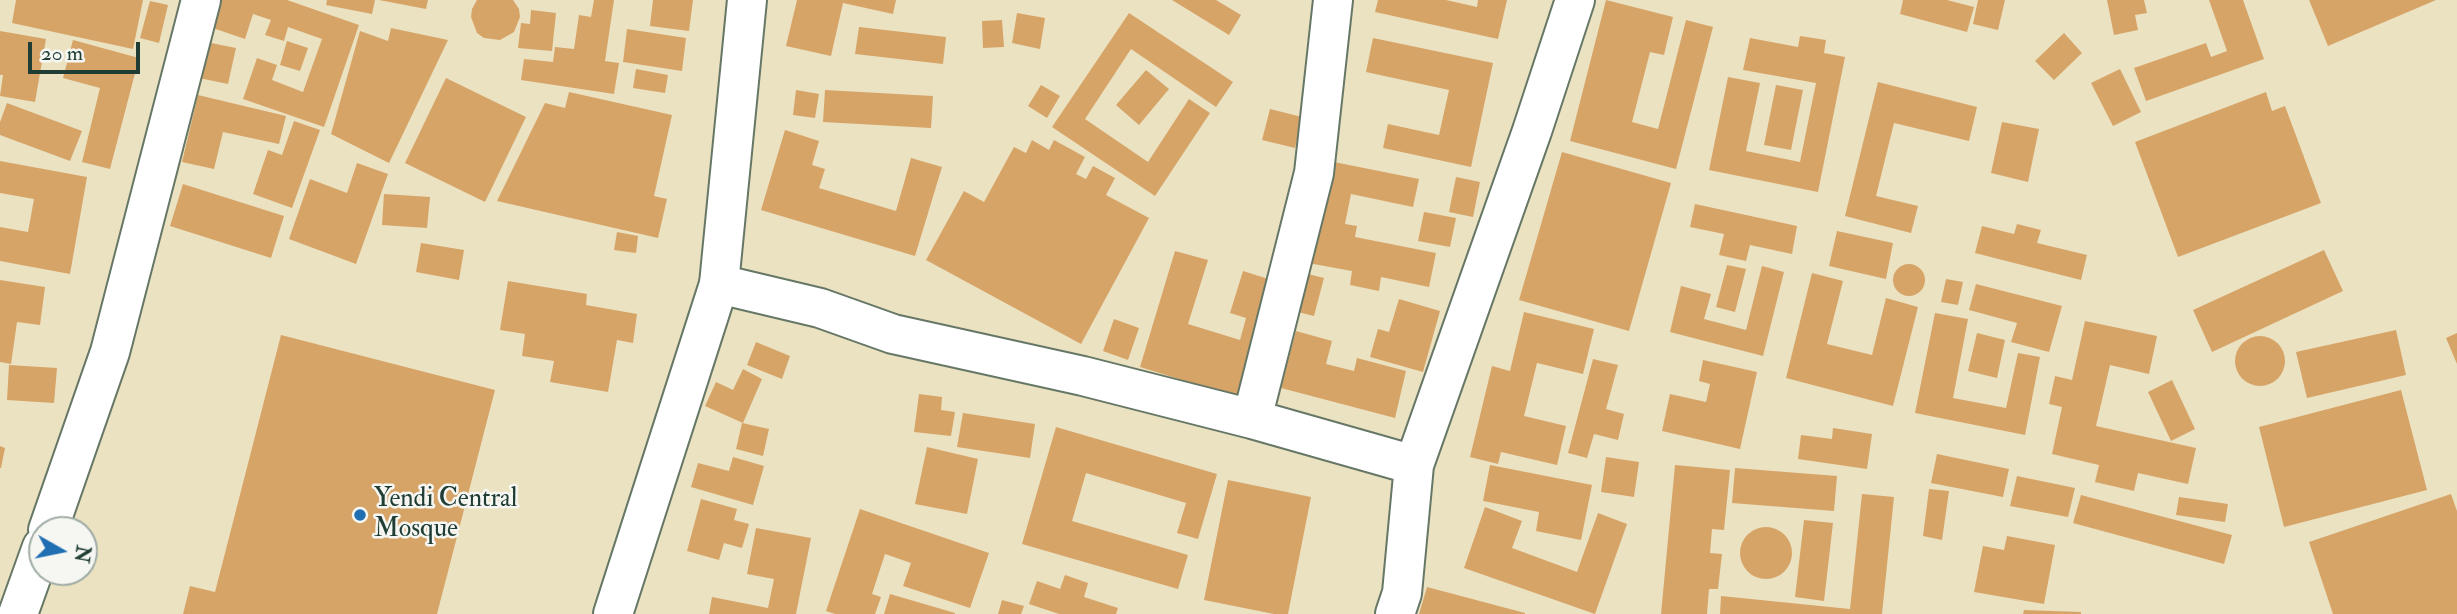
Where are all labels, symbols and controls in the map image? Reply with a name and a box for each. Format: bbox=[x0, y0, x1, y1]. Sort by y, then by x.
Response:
scale bar bbox=[32, 28, 144, 72]
text: 20 m bbox=[41, 40, 83, 67]
place label: Yendi Central Mosque bbox=[374, 484, 517, 546]
marker: Yendi Central Mosque bbox=[352, 507, 368, 523]
north arrow bbox=[28, 516, 98, 586]
text: N bbox=[69, 544, 95, 564]

